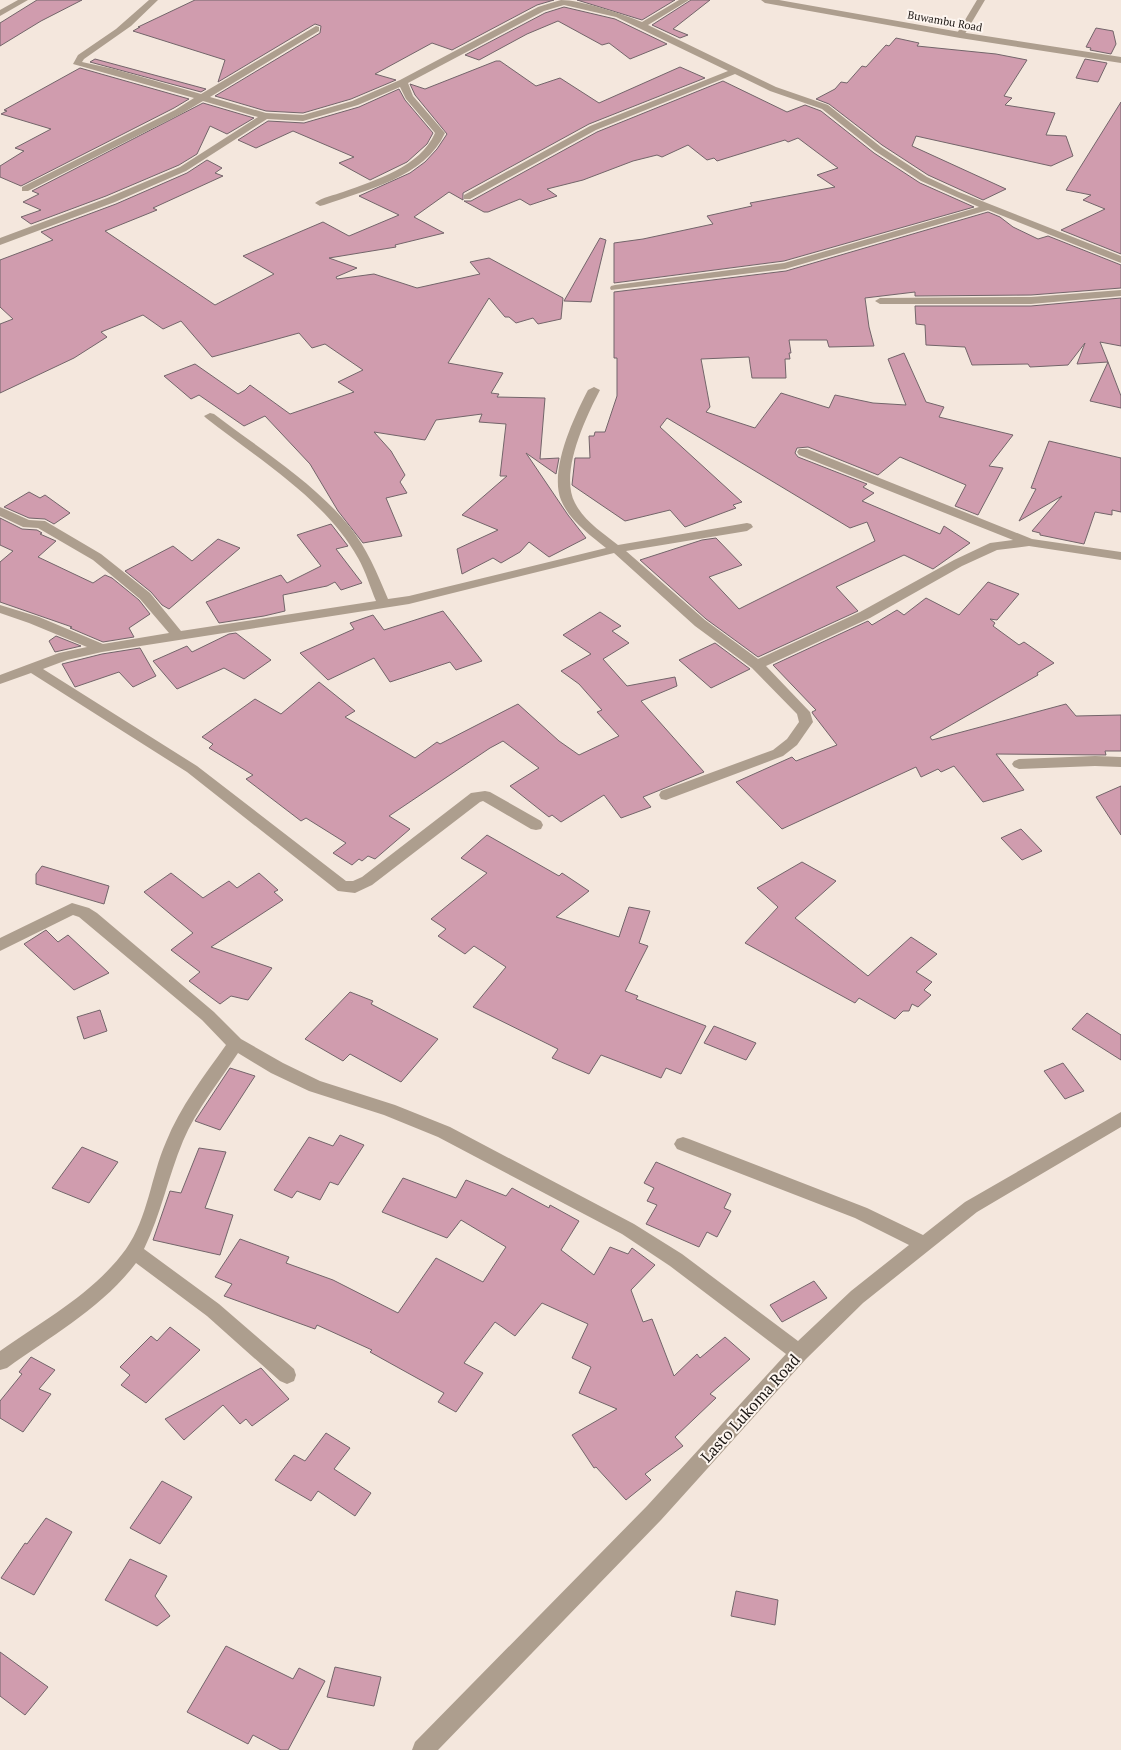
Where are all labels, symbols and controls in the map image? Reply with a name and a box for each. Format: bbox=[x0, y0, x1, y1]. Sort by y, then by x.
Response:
street label: Buwambu Road bbox=[907, 8, 983, 34]
street label: Lasto Lukoma Road bbox=[695, 1349, 805, 1467]

